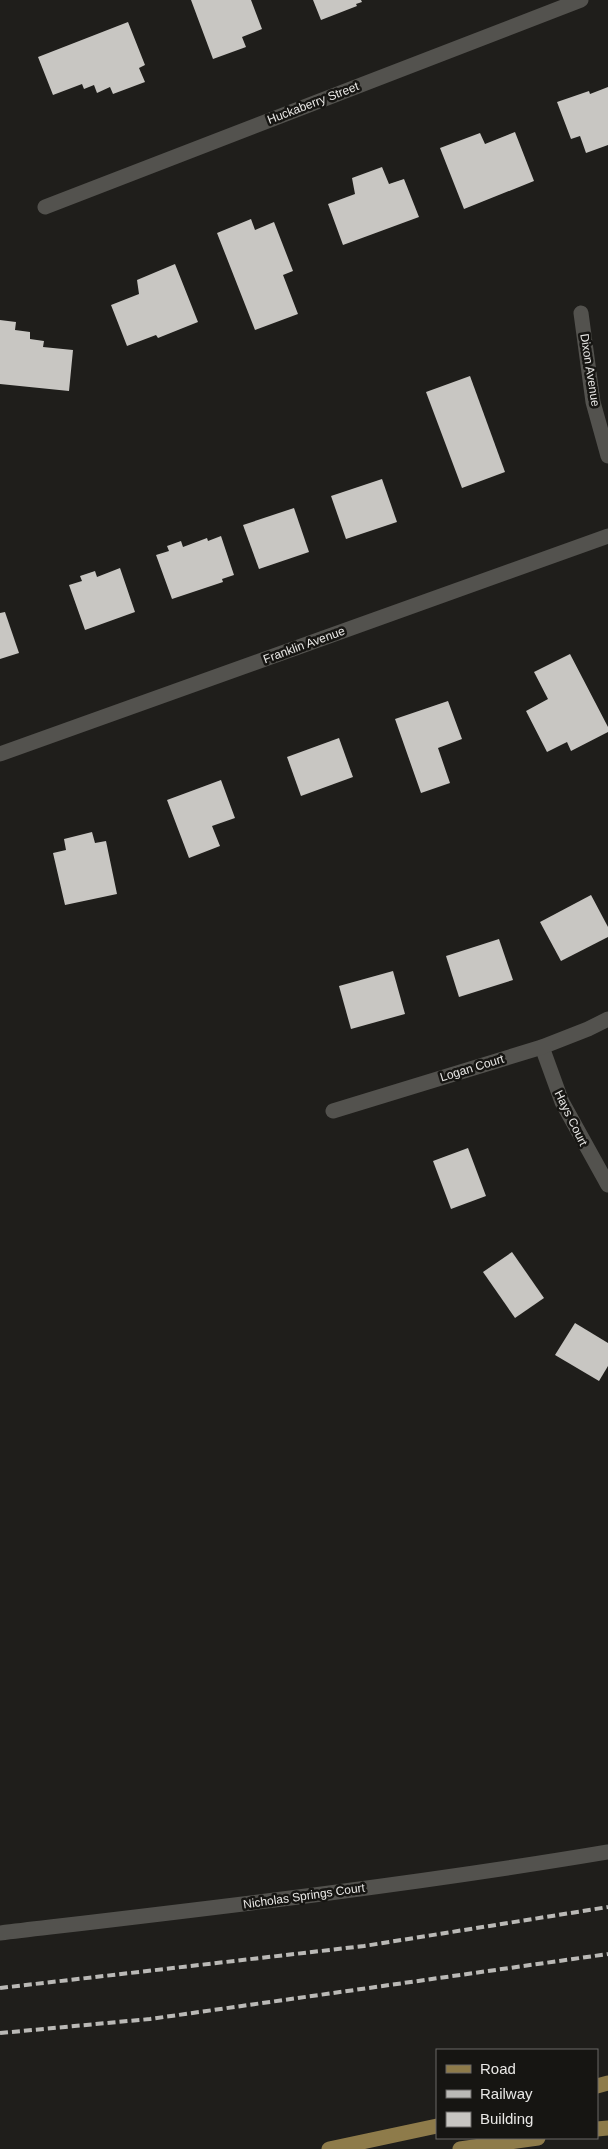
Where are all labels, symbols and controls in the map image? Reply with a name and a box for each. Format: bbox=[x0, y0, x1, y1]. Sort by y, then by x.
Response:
street label: Huckaberry Street bbox=[265, 79, 361, 127]
street label: Dixon Avenue bbox=[577, 332, 603, 408]
street label: Franklin Avenue bbox=[261, 624, 347, 666]
street label: Logan Court bbox=[438, 1051, 506, 1084]
street label: Hays Court bbox=[552, 1088, 591, 1149]
street label: Nicholas Springs Court bbox=[242, 1880, 366, 1911]
legend bbox=[436, 2049, 598, 2139]
text: Road bbox=[480, 2060, 516, 2077]
text: Railway bbox=[480, 2085, 533, 2102]
text: Building bbox=[480, 2110, 533, 2127]

